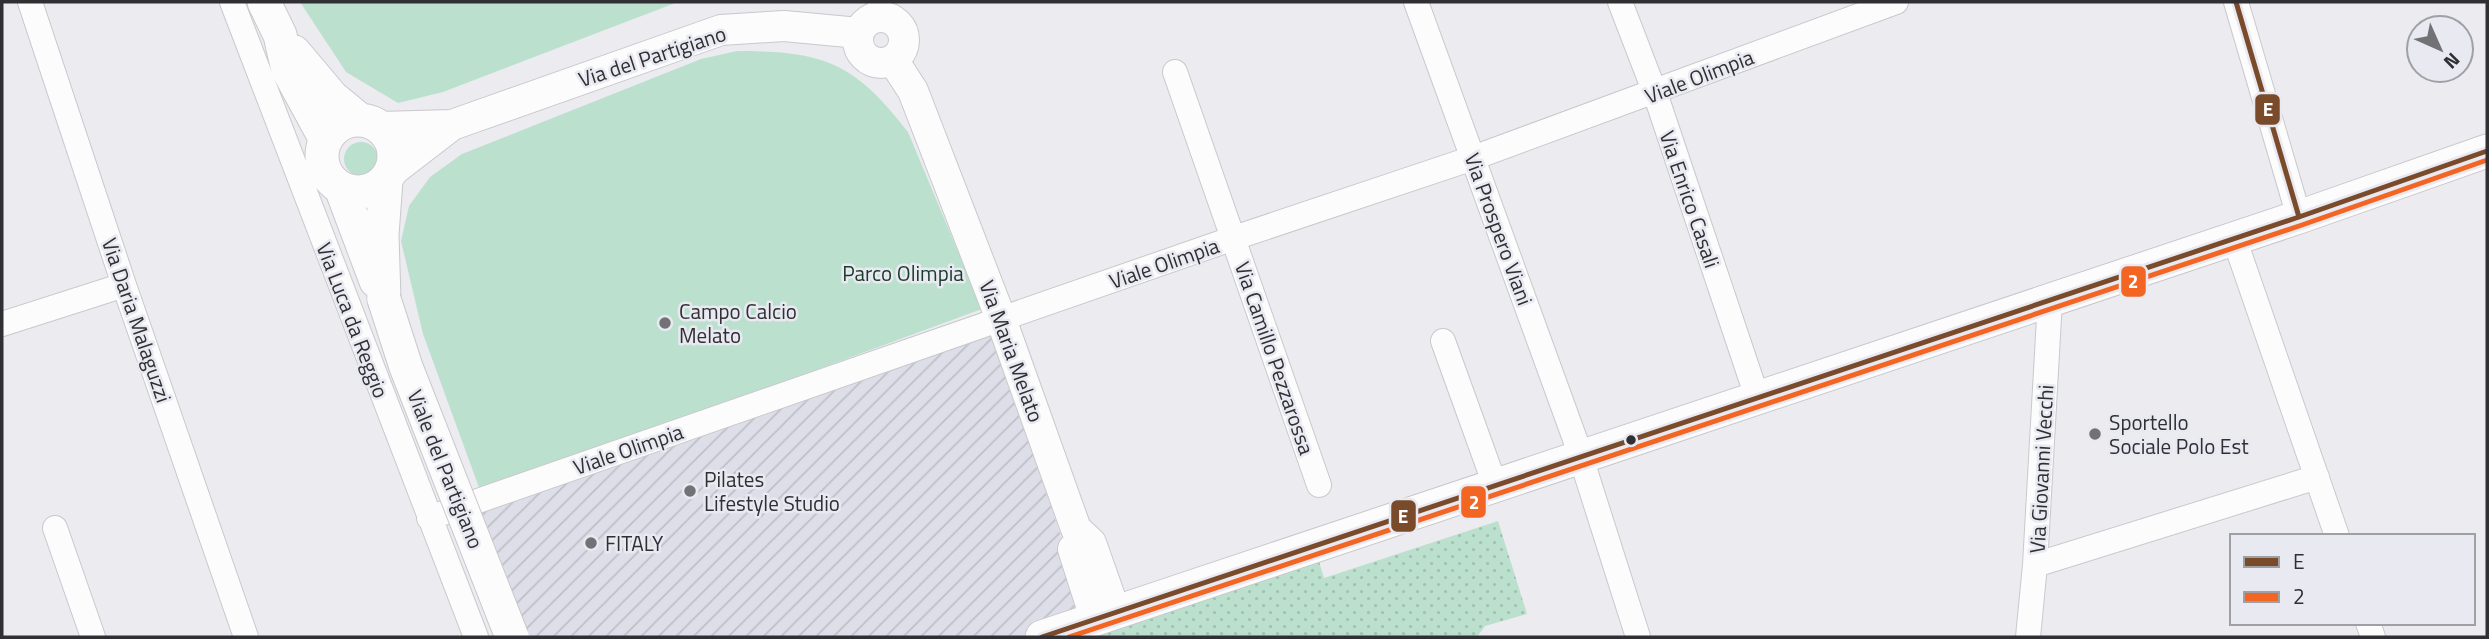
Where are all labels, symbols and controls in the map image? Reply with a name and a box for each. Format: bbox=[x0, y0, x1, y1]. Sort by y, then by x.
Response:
north arrow bbox=[2405, 14, 2475, 84]
street label: Via del Partigiano bbox=[574, 17, 730, 95]
street label: Viale Olimpia bbox=[1640, 40, 1759, 111]
text: N bbox=[2437, 46, 2467, 76]
line badge: E bbox=[2254, 93, 2281, 126]
text: E bbox=[2263, 94, 2273, 123]
street label: Via Enrico Casali bbox=[1652, 126, 1728, 272]
street label: Via Prospero Viani bbox=[1457, 148, 1541, 310]
street label: Viale Olimpia bbox=[1105, 229, 1224, 297]
street label: Via Daria Malaguzzi bbox=[94, 233, 180, 407]
street label: Via Luca da Reggio bbox=[309, 238, 397, 402]
park label: Parco Olimpia bbox=[842, 257, 964, 289]
street label: Via Camillo Pezzarossa bbox=[1227, 257, 1323, 459]
line badge: 2 bbox=[2120, 265, 2147, 298]
text: 2 bbox=[2128, 266, 2138, 295]
street label: Via Maria Melato bbox=[971, 275, 1053, 427]
place label: Campo Calcio Melato bbox=[679, 295, 797, 351]
marker: Campo Calcio Melato bbox=[657, 315, 673, 331]
street label: Via Giovanni Vecchi bbox=[2021, 384, 2061, 554]
street label: Viale del Partigiano bbox=[400, 385, 492, 553]
place label: Sportello Sociale Polo Est bbox=[2109, 406, 2249, 462]
street label: Viale Olimpia bbox=[569, 415, 688, 483]
marker: Sportello Sociale Polo Est bbox=[2087, 426, 2103, 442]
unlabelled marker bbox=[1624, 433, 1638, 447]
place label: Pilates Lifestyle Studio bbox=[704, 463, 840, 519]
marker: Pilates Lifestyle Studio bbox=[682, 483, 698, 499]
line badge: 2 bbox=[1460, 485, 1487, 519]
text: 2 bbox=[1469, 487, 1479, 516]
line badge: E bbox=[1390, 499, 1417, 533]
text: E bbox=[1398, 501, 1408, 530]
place label: FITALY bbox=[605, 527, 664, 559]
legend bbox=[2230, 534, 2475, 625]
marker: FITALY bbox=[583, 535, 599, 551]
text: E bbox=[2293, 545, 2305, 577]
text: 2 bbox=[2293, 580, 2305, 612]

